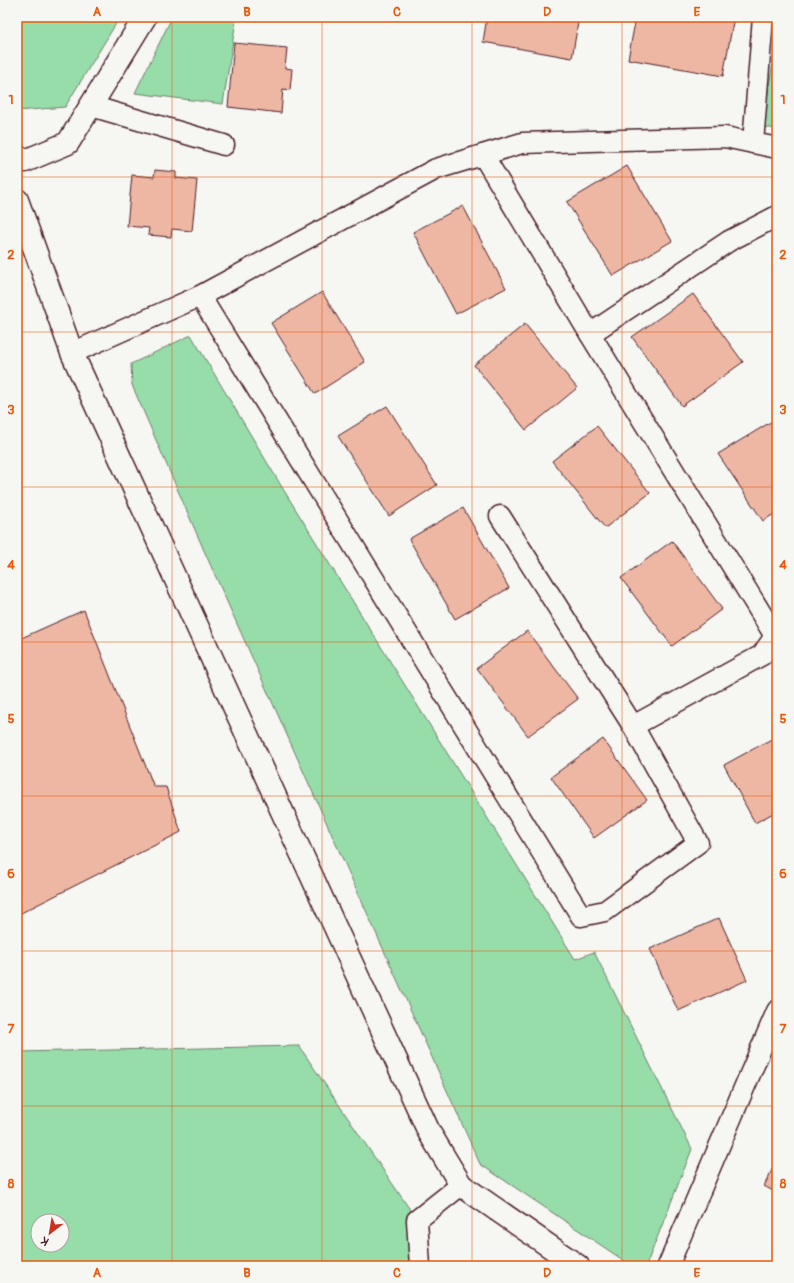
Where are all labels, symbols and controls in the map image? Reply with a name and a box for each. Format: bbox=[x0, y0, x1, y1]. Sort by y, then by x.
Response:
text: A bbox=[93, 4, 102, 20]
text: B bbox=[243, 4, 251, 20]
text: C bbox=[393, 4, 401, 20]
text: D bbox=[543, 4, 551, 20]
text: E bbox=[694, 4, 701, 20]
text: 1 bbox=[8, 92, 14, 108]
text: 1 bbox=[780, 92, 786, 108]
text: 2 bbox=[7, 247, 15, 263]
text: 2 bbox=[779, 247, 787, 263]
text: 3 bbox=[7, 402, 15, 418]
text: 3 bbox=[779, 402, 787, 418]
text: 4 bbox=[7, 557, 15, 573]
text: 4 bbox=[779, 557, 787, 573]
text: 5 bbox=[7, 711, 15, 727]
text: 5 bbox=[779, 711, 787, 727]
text: 6 bbox=[7, 866, 15, 882]
text: 6 bbox=[779, 866, 787, 882]
text: 7 bbox=[8, 1021, 15, 1037]
text: 7 bbox=[780, 1021, 787, 1037]
text: 8 bbox=[8, 1176, 15, 1192]
text: 8 bbox=[780, 1176, 787, 1192]
north arrow bbox=[30, 1213, 70, 1253]
text: K bbox=[39, 1234, 51, 1248]
text: A bbox=[93, 1265, 102, 1281]
text: B bbox=[243, 1265, 251, 1281]
text: C bbox=[393, 1265, 401, 1281]
text: D bbox=[543, 1265, 551, 1281]
text: E bbox=[694, 1265, 701, 1281]

